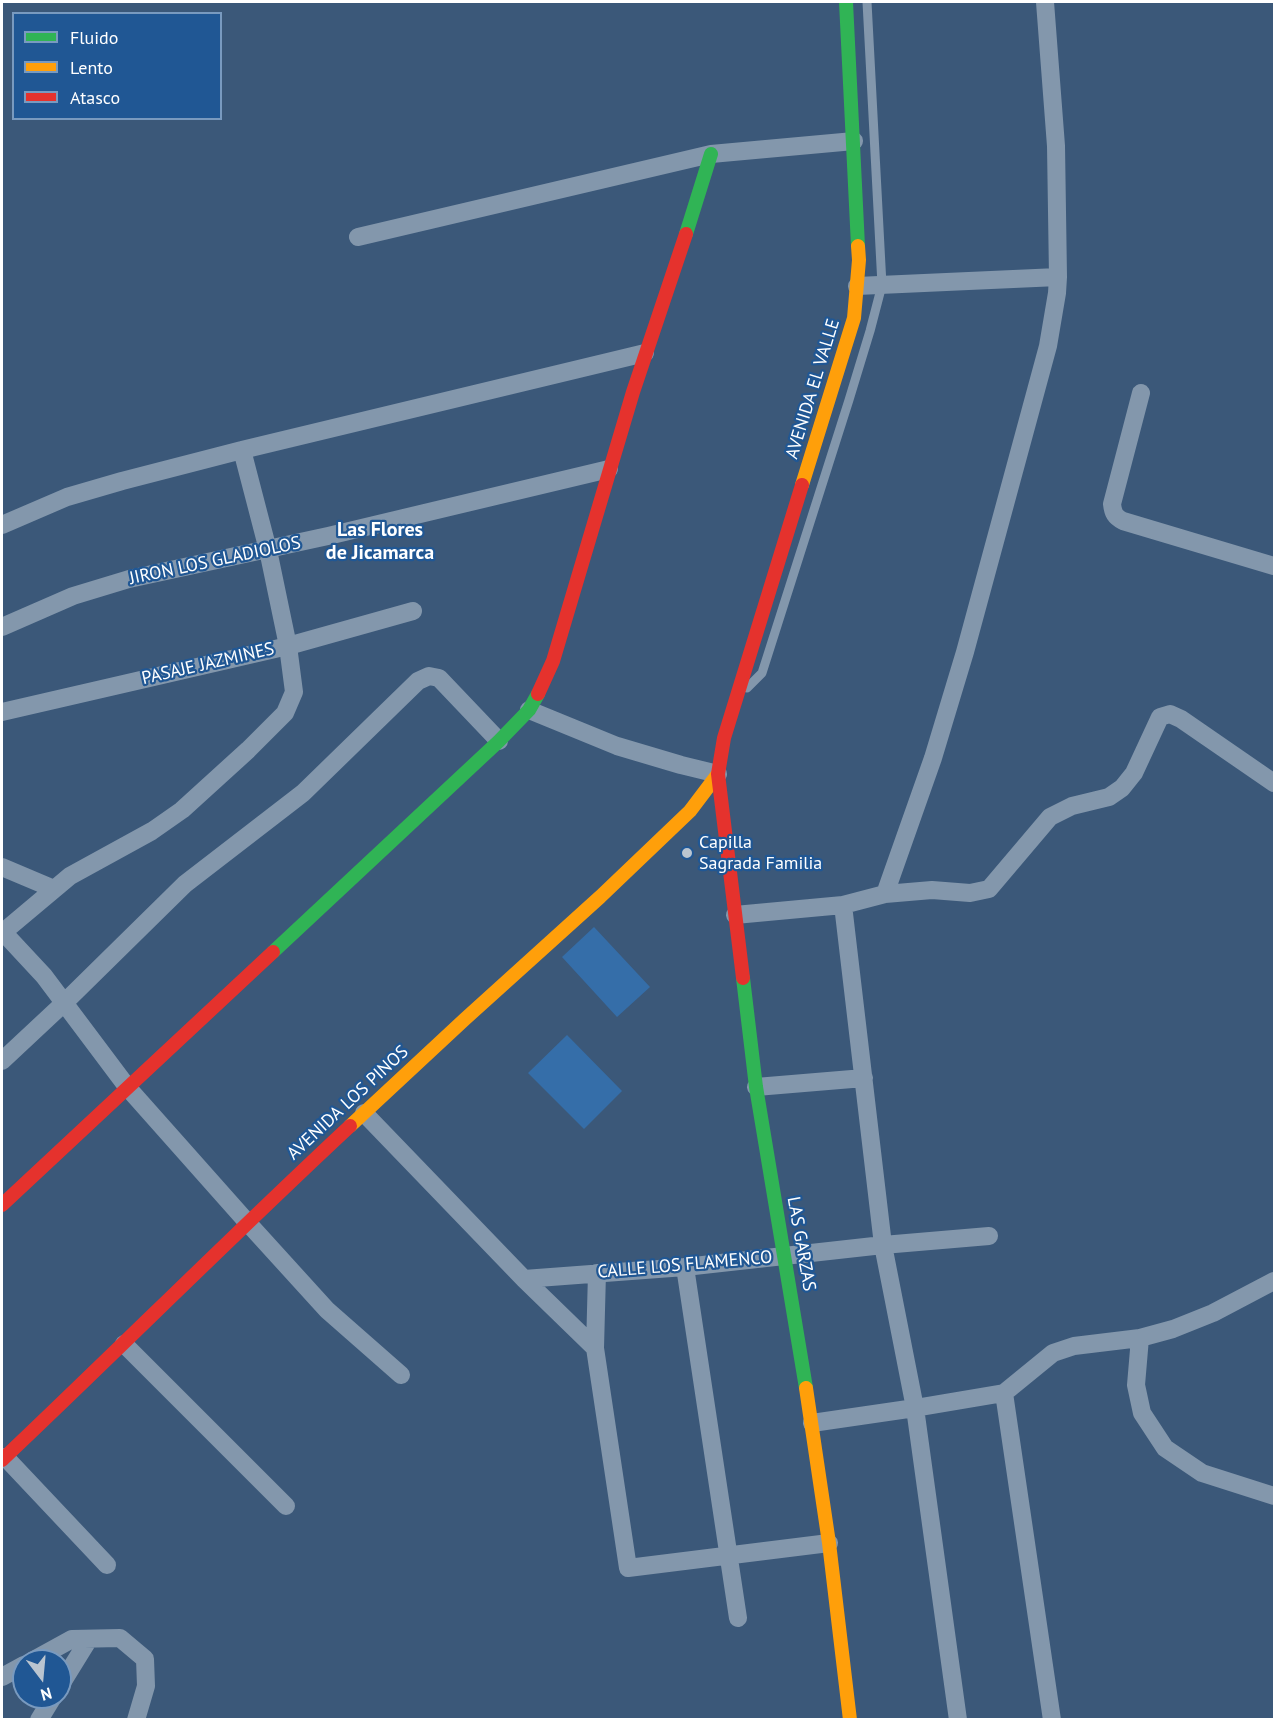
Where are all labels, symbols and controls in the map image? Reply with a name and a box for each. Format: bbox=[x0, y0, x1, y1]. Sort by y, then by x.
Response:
legend bbox=[12, 12, 222, 120]
text: Fluido bbox=[70, 26, 118, 49]
text: Lento bbox=[70, 56, 113, 79]
text: Atasco bbox=[70, 86, 120, 109]
street label: AVENIDA EL VALLE bbox=[781, 316, 845, 462]
district label: Las Flores de Jicamarca bbox=[326, 518, 434, 565]
street label: JIRON LOS GLADIOLOS bbox=[127, 532, 303, 590]
street label: PASAJE JAZMINES bbox=[140, 638, 276, 690]
place label: Capilla Sagrada Familia bbox=[699, 832, 822, 874]
marker: Capilla Sagrada Familia bbox=[680, 846, 694, 860]
street label: AVENIDA LOS PINOS bbox=[283, 1041, 413, 1165]
street label: LAS GARZAS bbox=[782, 1195, 820, 1293]
street label: CALLE LOS FLAMENCO bbox=[597, 1247, 773, 1283]
north arrow bbox=[12, 1649, 72, 1709]
text: N bbox=[39, 1683, 54, 1705]

